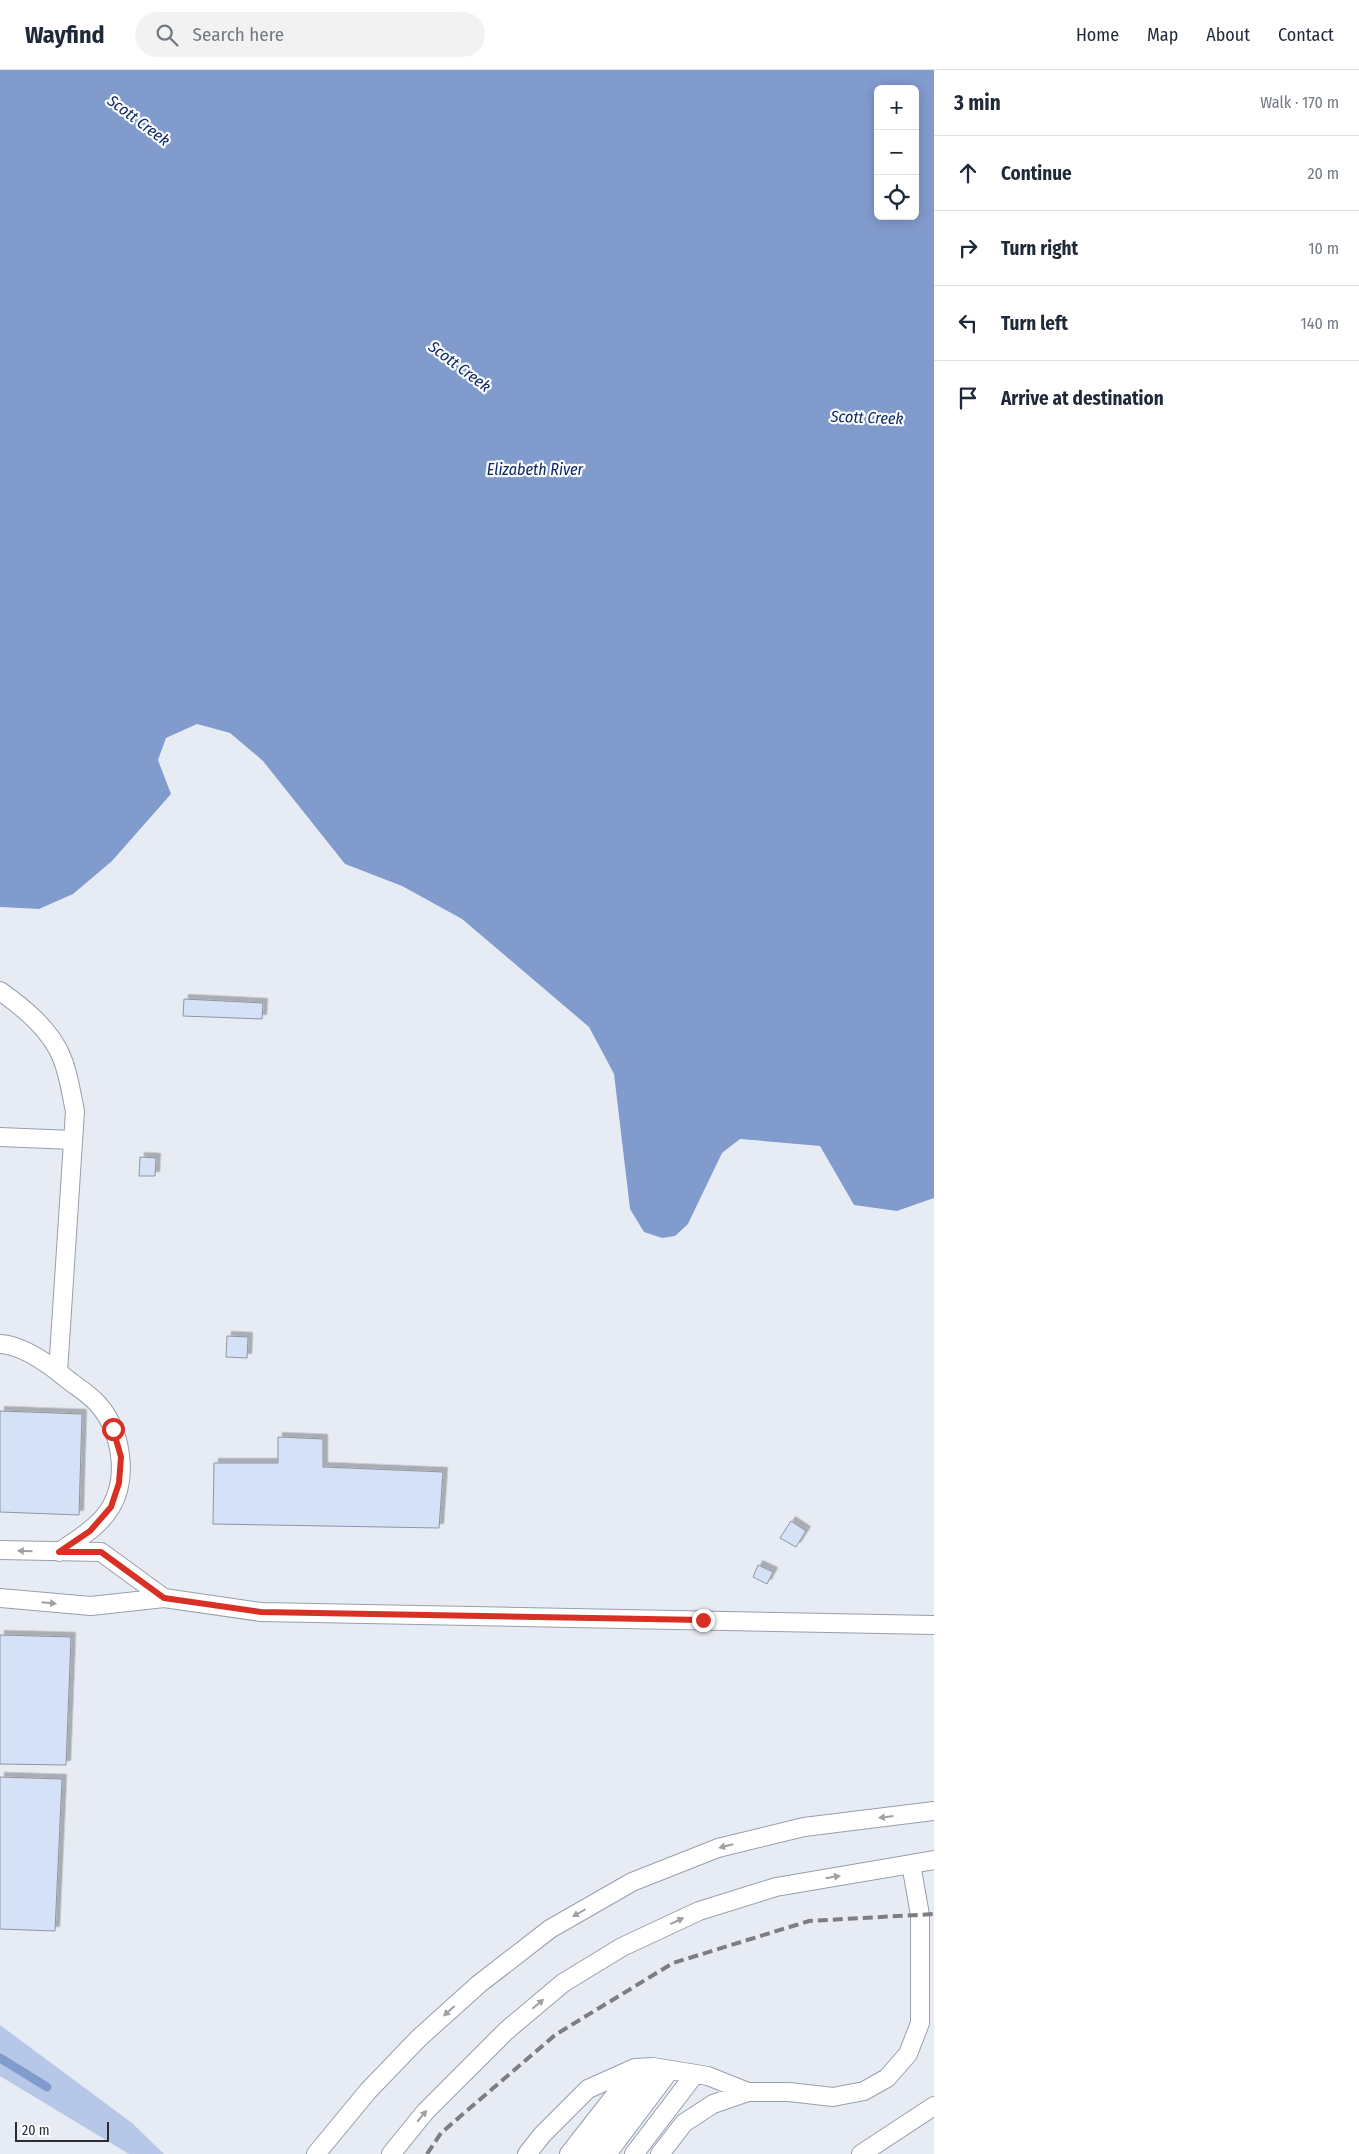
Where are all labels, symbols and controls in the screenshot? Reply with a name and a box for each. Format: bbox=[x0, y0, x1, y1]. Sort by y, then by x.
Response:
search box bbox=[135, 12, 485, 57]
text: Wayfind bbox=[25, 21, 105, 49]
icon: search bbox=[153, 21, 181, 49]
text: Search here bbox=[193, 23, 284, 46]
text: Home bbox=[1076, 24, 1119, 46]
text: Map bbox=[1147, 24, 1178, 46]
text: About bbox=[1206, 24, 1250, 46]
text: Contact bbox=[1278, 24, 1334, 46]
map controls bbox=[874, 85, 919, 220]
button: + bbox=[874, 85, 919, 130]
water label: Scott Creek bbox=[103, 90, 174, 150]
text: 3 min bbox=[954, 90, 1001, 116]
text: Walk · 170 m bbox=[1260, 93, 1339, 112]
button: − bbox=[874, 130, 919, 175]
icon: ahead bbox=[954, 159, 982, 187]
text: Continue bbox=[1001, 162, 1072, 185]
text: 20 m bbox=[1308, 164, 1339, 183]
button: locate bbox=[874, 175, 919, 220]
icon: right bbox=[954, 234, 982, 262]
text: Turn right bbox=[1001, 237, 1078, 260]
text: 10 m bbox=[1308, 239, 1339, 258]
icon: left bbox=[954, 309, 982, 337]
text: Turn left bbox=[1001, 312, 1068, 335]
text: 140 m bbox=[1301, 314, 1339, 333]
water label: Scott Creek bbox=[424, 336, 495, 396]
icon: arrive bbox=[954, 384, 982, 412]
text: Arrive at destination bbox=[1001, 387, 1164, 410]
water label: Scott Creek bbox=[829, 407, 904, 428]
water label: Elizabeth River bbox=[487, 460, 584, 479]
route start bbox=[102, 1418, 125, 1441]
one-way arrow bbox=[17, 1547, 33, 1555]
one-way arrow bbox=[41, 1599, 57, 1607]
route end bbox=[692, 1609, 715, 1632]
one-way arrow bbox=[877, 1813, 893, 1821]
one-way arrow bbox=[719, 1842, 734, 1850]
one-way arrow bbox=[826, 1873, 842, 1881]
one-way arrow bbox=[571, 1909, 586, 1917]
one-way arrow bbox=[670, 1917, 684, 1925]
one-way arrow bbox=[532, 1998, 545, 2009]
one-way arrow bbox=[444, 2005, 456, 2017]
one-way arrow bbox=[416, 2110, 427, 2123]
scale bar bbox=[15, 2119, 109, 2142]
text: 20 m bbox=[22, 2122, 50, 2139]

